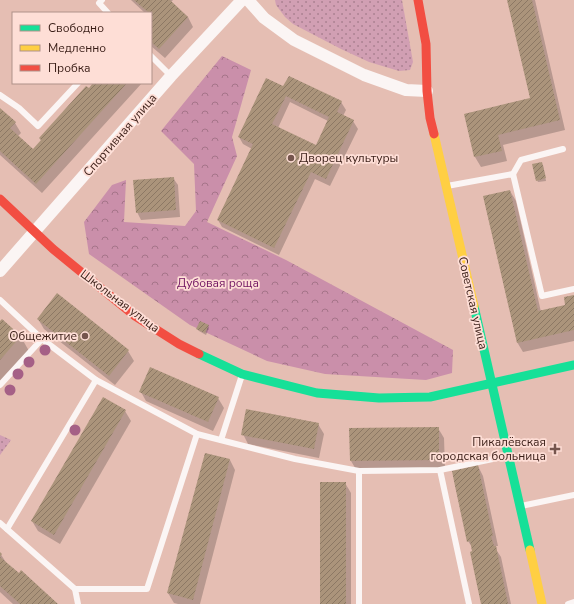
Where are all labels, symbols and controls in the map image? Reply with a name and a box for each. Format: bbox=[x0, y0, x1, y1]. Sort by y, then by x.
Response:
legend bbox=[12, 12, 152, 84]
text: Свободно bbox=[48, 20, 104, 36]
text: Медленно bbox=[48, 40, 106, 56]
text: Пробка bbox=[48, 60, 91, 76]
street label: Спортивная улица bbox=[80, 90, 160, 180]
place label: Дворец культуры bbox=[299, 150, 398, 166]
marker: Дворец культуры bbox=[286, 153, 296, 163]
street label: Советская улица bbox=[455, 255, 491, 351]
street label: Школьная улица bbox=[77, 266, 163, 336]
park label: Дубовая роща bbox=[177, 275, 259, 291]
place label: Общежитие bbox=[9, 328, 77, 344]
marker: Общежитие bbox=[80, 331, 90, 341]
place label: Пикалёвская городская больница bbox=[430, 434, 546, 464]
marker: Пикалёвская городская больница bbox=[549, 443, 561, 455]

